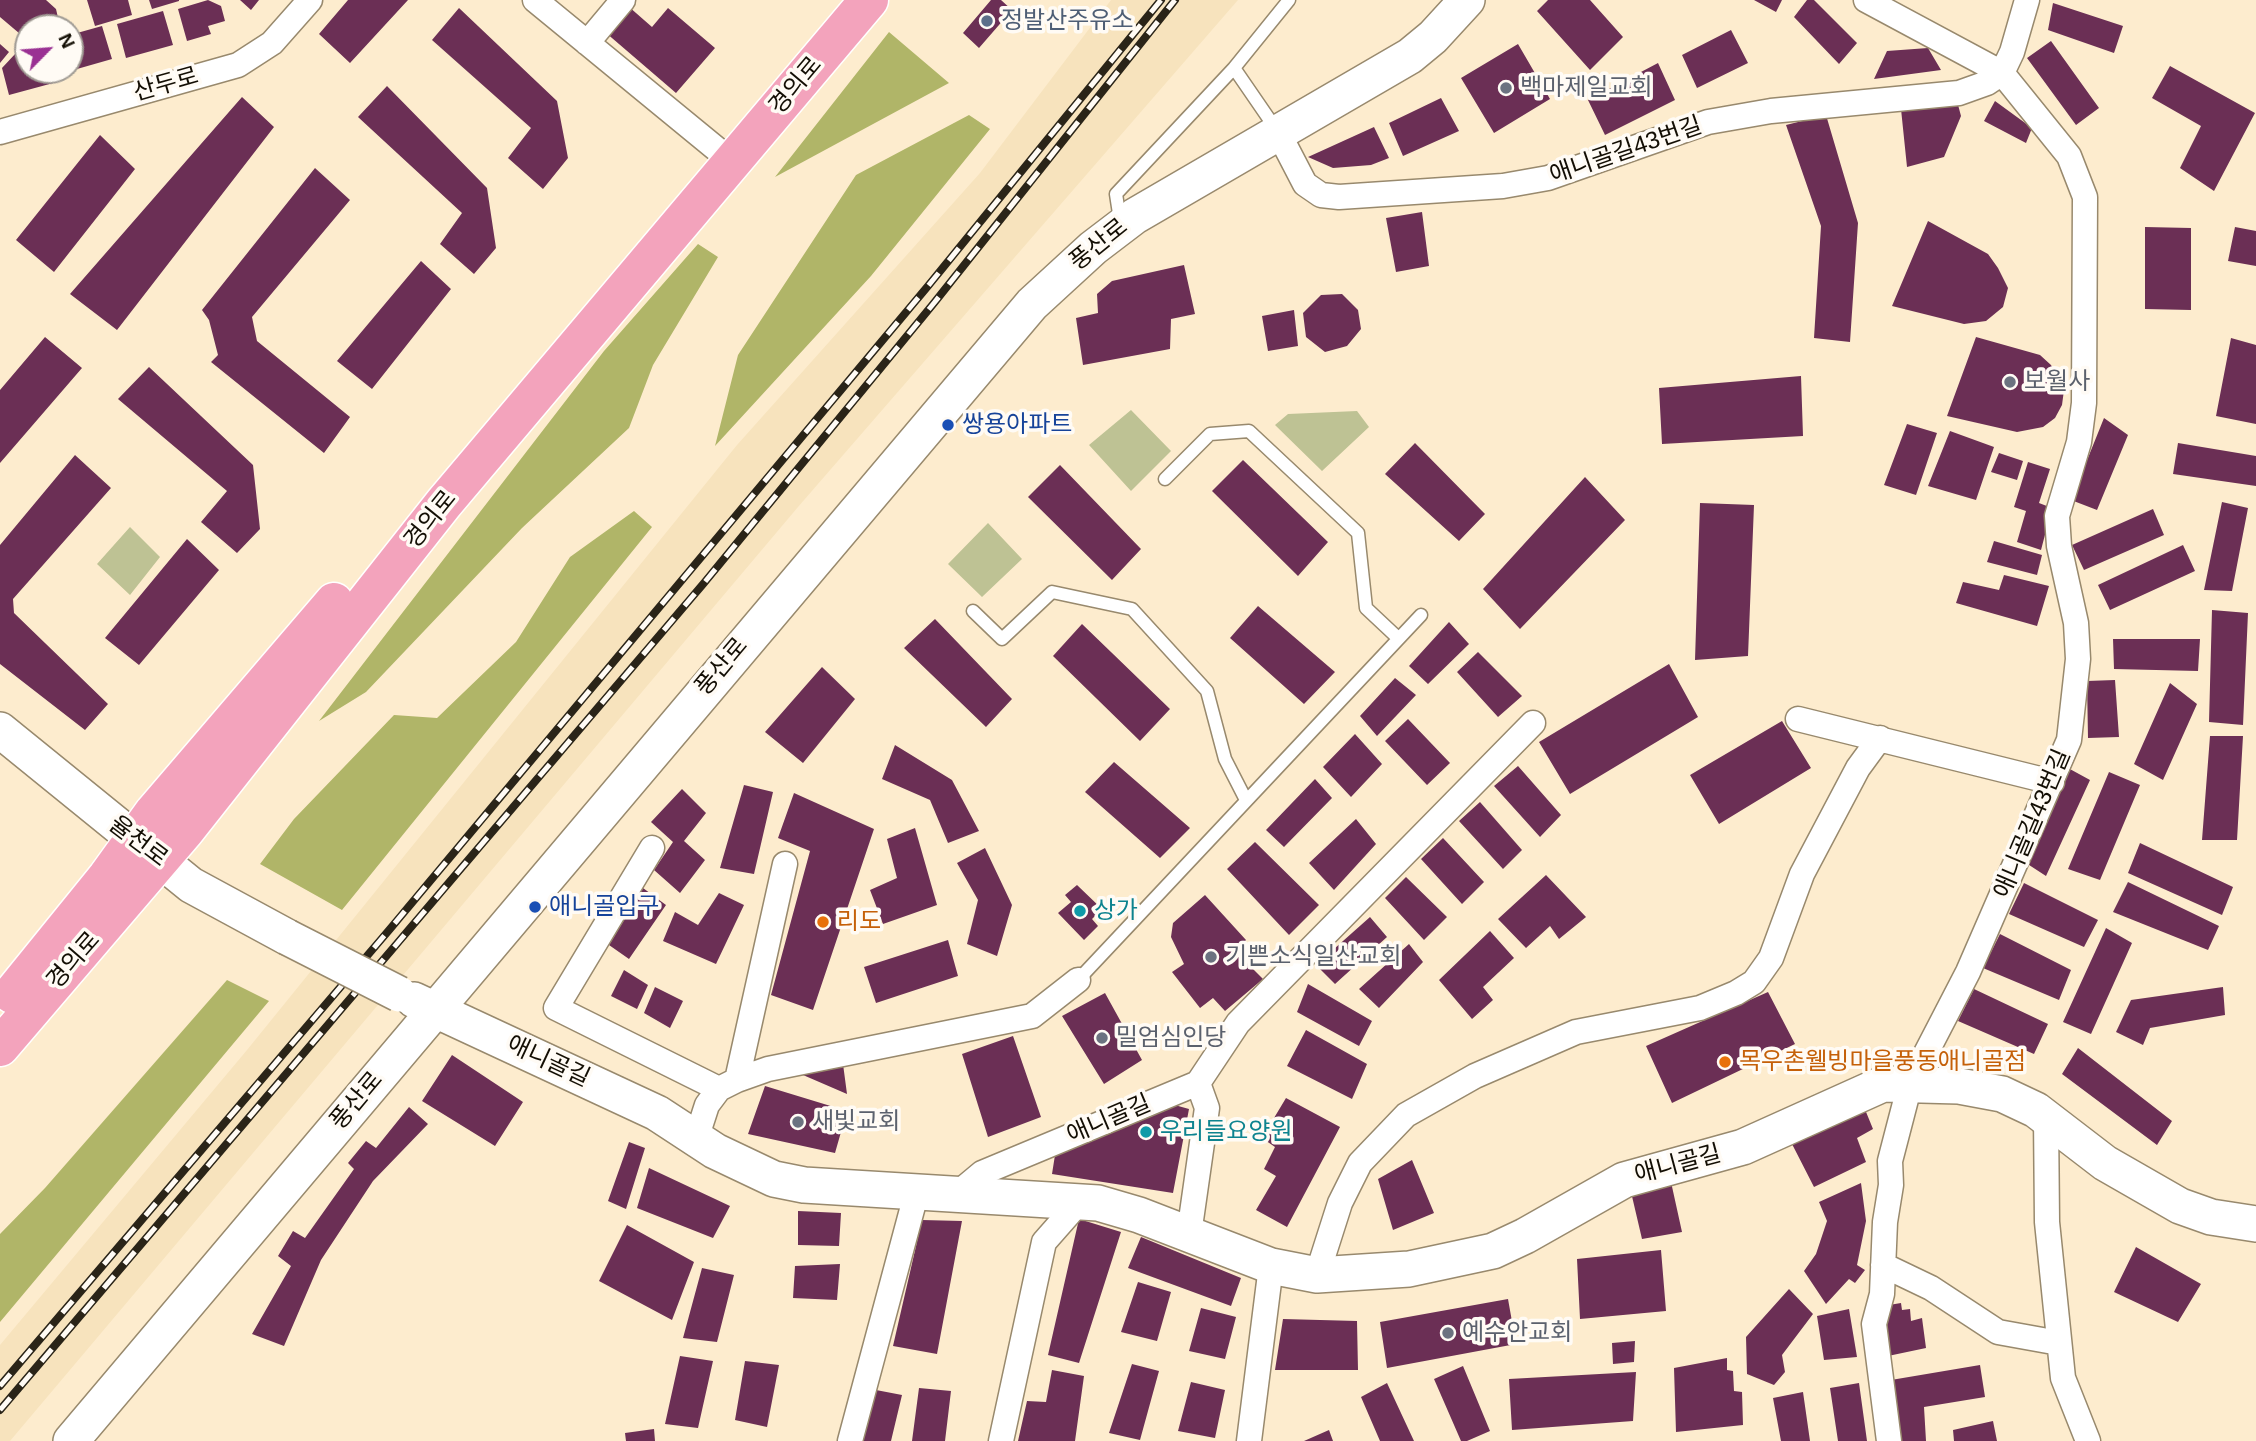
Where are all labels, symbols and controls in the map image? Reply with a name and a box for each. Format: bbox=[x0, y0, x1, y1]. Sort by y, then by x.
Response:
place label: 정발산주유소 bbox=[1001, 7, 1133, 35]
marker: 정발산주유소 bbox=[979, 13, 995, 29]
north arrow bbox=[14, 14, 84, 84]
text: N bbox=[54, 30, 79, 51]
street label: 경의로 bbox=[764, 51, 828, 121]
street label: 산두로 bbox=[130, 62, 202, 108]
place label: 백마제일교회 bbox=[1520, 74, 1652, 102]
marker: 백마제일교회 bbox=[1498, 80, 1514, 96]
street label: 애니골길43번길 bbox=[1546, 111, 1706, 191]
street label: 풍산로 bbox=[1064, 213, 1134, 277]
place label: 보월사 bbox=[2024, 368, 2090, 396]
marker: 보월사 bbox=[2002, 374, 2018, 390]
place label: 쌍용아파트 bbox=[962, 411, 1072, 439]
marker: 쌍용아파트 bbox=[940, 417, 956, 433]
street label: 경의로 bbox=[399, 485, 463, 555]
street label: 풍산로 bbox=[690, 632, 754, 702]
street label: 애니골길43번길 bbox=[1989, 745, 2077, 903]
street label: 율천로 bbox=[103, 811, 173, 873]
place label: 애니골입구 bbox=[549, 893, 659, 921]
place label: 상가 bbox=[1094, 897, 1138, 925]
marker: 애니골입구 bbox=[527, 899, 543, 915]
marker: 상가 bbox=[1072, 903, 1088, 919]
place label: 리도 bbox=[837, 908, 881, 936]
marker: 리도 bbox=[815, 914, 831, 930]
street label: 경의로 bbox=[41, 927, 107, 995]
place label: 기쁜소식일산교회 bbox=[1225, 943, 1402, 971]
marker: 기쁜소식일산교회 bbox=[1203, 949, 1219, 965]
place label: 밀엄심인당 bbox=[1116, 1024, 1226, 1052]
street label: 애니골길 bbox=[502, 1030, 594, 1094]
marker: 밀엄심인당 bbox=[1094, 1030, 1110, 1046]
place label: 목우촌웰빙마을풍동애니골점 bbox=[1739, 1048, 2026, 1076]
marker: 목우촌웰빙마을풍동애니골점 bbox=[1717, 1054, 1733, 1070]
street label: 풍산로 bbox=[325, 1066, 389, 1136]
street label: 애니골길 bbox=[1063, 1089, 1155, 1151]
place label: 새빛교회 bbox=[812, 1108, 900, 1136]
marker: 새빛교회 bbox=[790, 1114, 806, 1130]
place label: 우리들요양원 bbox=[1160, 1118, 1292, 1146]
marker: 우리들요양원 bbox=[1138, 1124, 1154, 1140]
street label: 애니골길 bbox=[1632, 1140, 1724, 1190]
place label: 예수안교회 bbox=[1462, 1319, 1572, 1347]
marker: 예수안교회 bbox=[1440, 1325, 1456, 1341]

